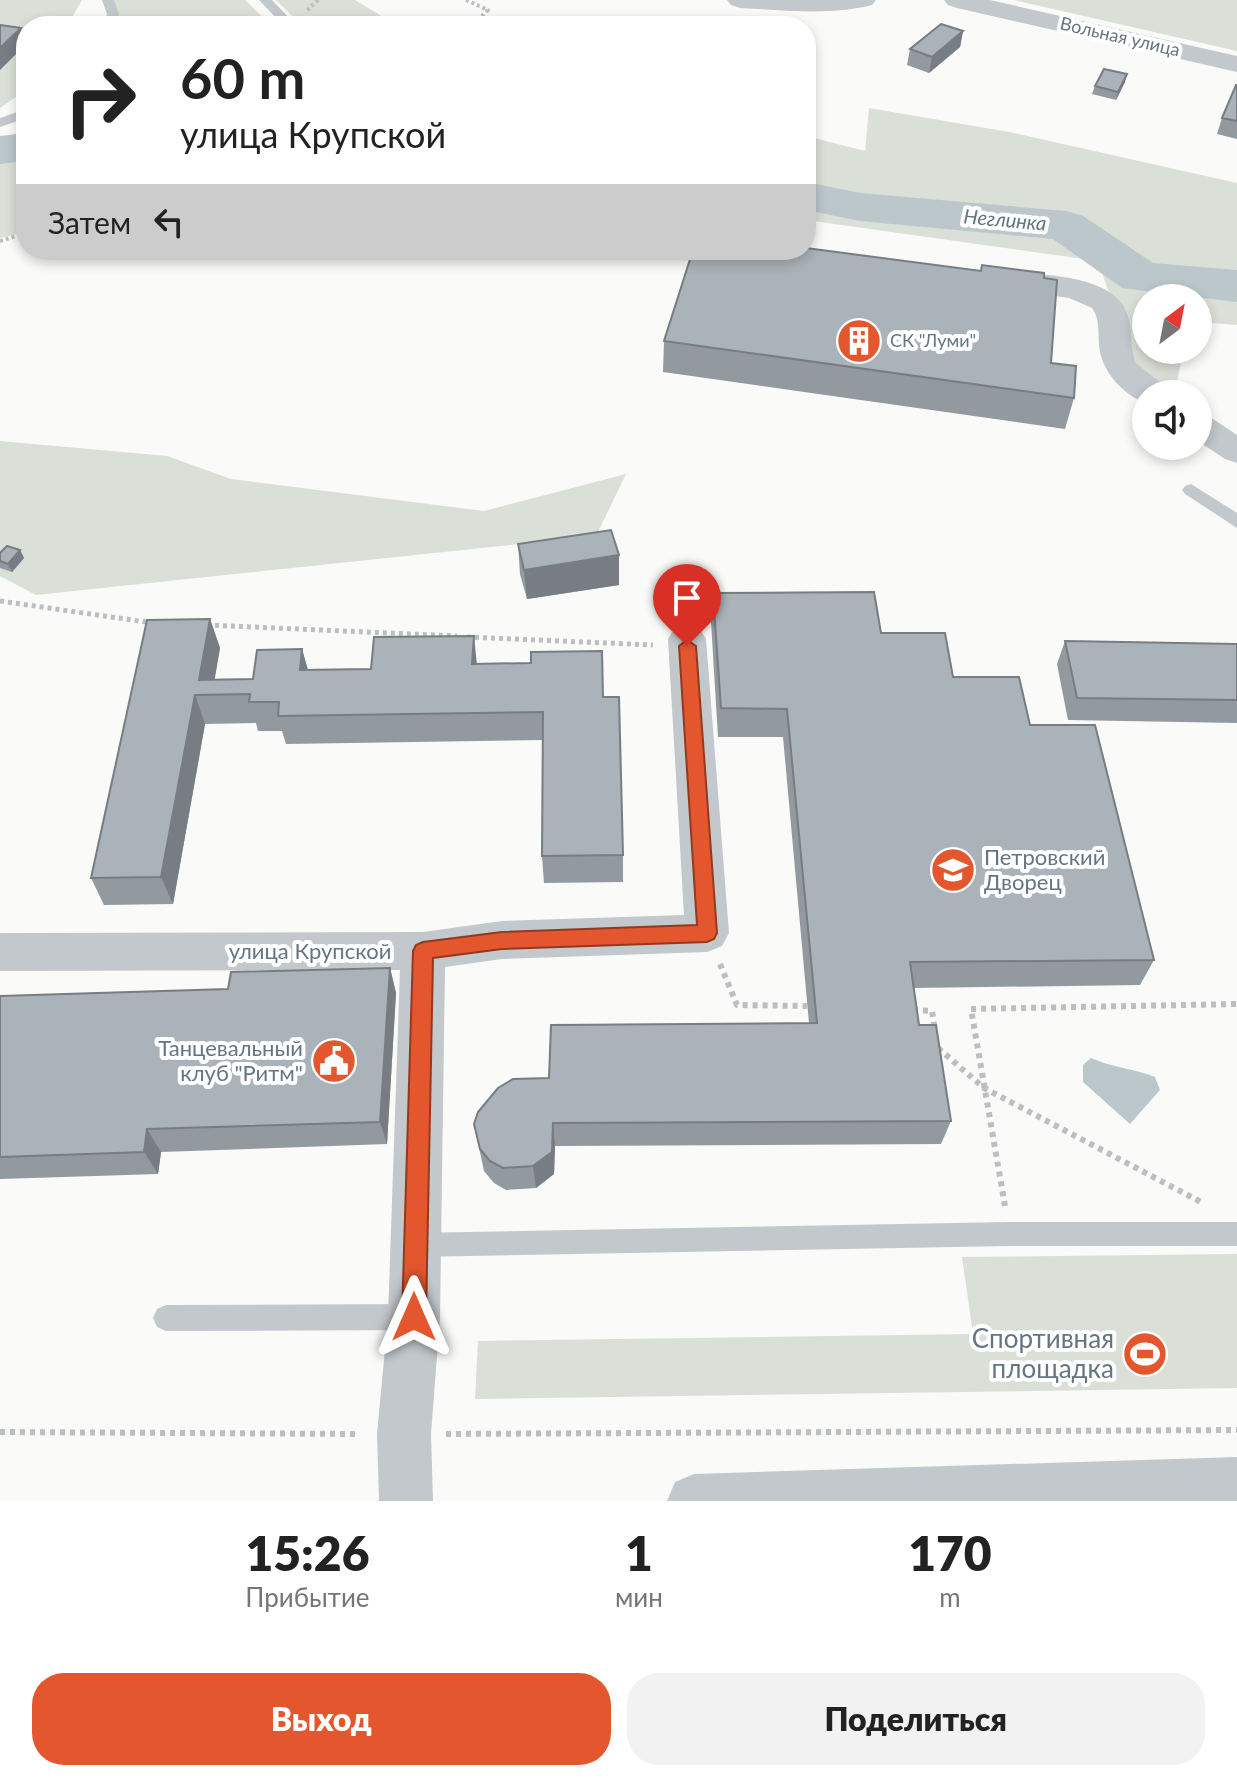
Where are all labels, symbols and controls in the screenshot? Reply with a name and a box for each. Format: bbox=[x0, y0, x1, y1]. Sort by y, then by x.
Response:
street label: Вольная улица bbox=[1058, 12, 1182, 61]
text: 60 m bbox=[180, 44, 305, 111]
icon: right bbox=[48, 48, 152, 152]
text: улица Крупской bbox=[180, 112, 446, 156]
icon: left bbox=[147, 200, 191, 244]
water label: Неглинка bbox=[963, 203, 1047, 235]
text: Затем bbox=[48, 204, 131, 240]
north arrow bbox=[1132, 284, 1212, 364]
map controls bbox=[1132, 284, 1212, 460]
building icon: СК "Луми" bbox=[835, 317, 883, 365]
place label: СК "Луми" bbox=[890, 329, 976, 351]
button: sound bbox=[1132, 380, 1212, 460]
pin bbox=[653, 564, 721, 646]
icon: arrive bbox=[665, 576, 709, 620]
place label: Петровский Дворец bbox=[984, 843, 1105, 895]
school or university icon: Петровский Дворец bbox=[929, 846, 977, 894]
street label: улица Крупской bbox=[229, 937, 391, 964]
place label: Танцевальный клуб "Ритм" bbox=[158, 1034, 303, 1086]
public building icon: Танцевальный клуб "Ритм" bbox=[310, 1037, 358, 1085]
position arrow bbox=[372, 1275, 456, 1359]
place label: Спортивная площадка bbox=[972, 1322, 1114, 1384]
sports icon: Спортивная площадка bbox=[1121, 1330, 1169, 1378]
text: 15:26 bbox=[245, 1524, 369, 1581]
text: 1 bbox=[625, 1524, 653, 1581]
text: 170 bbox=[908, 1524, 992, 1581]
text: Прибытие bbox=[245, 1581, 370, 1613]
text: мин bbox=[615, 1581, 663, 1613]
text: m bbox=[939, 1581, 961, 1613]
button: Выход bbox=[32, 1673, 611, 1765]
button: Поделиться bbox=[627, 1673, 1205, 1765]

